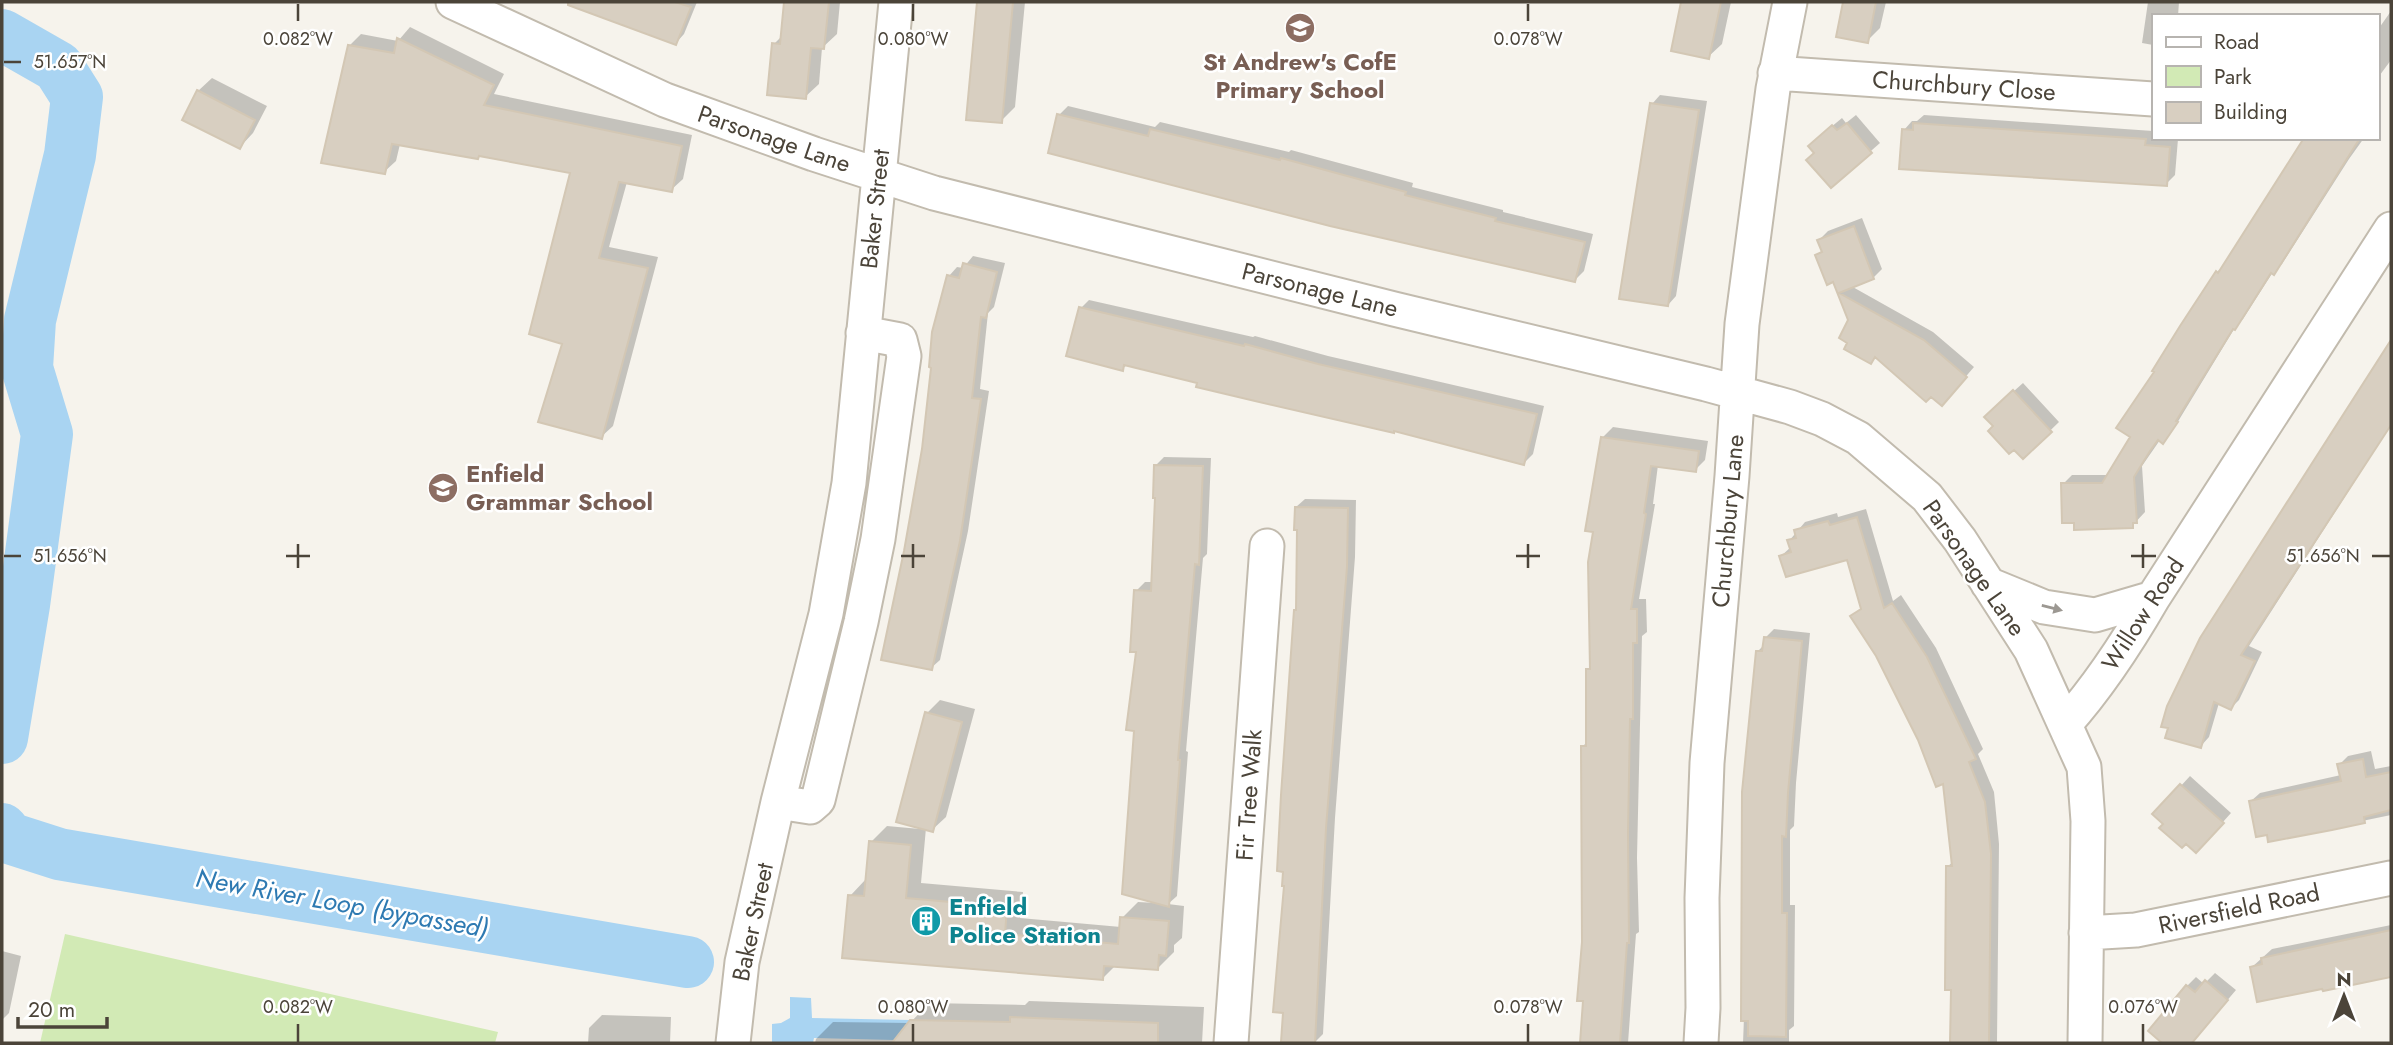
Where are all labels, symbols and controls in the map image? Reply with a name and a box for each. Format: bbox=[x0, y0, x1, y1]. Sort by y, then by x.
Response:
school or university icon: St Andrew's CofE Primary School bbox=[1283, 11, 1317, 45]
legend bbox=[2152, 14, 2379, 140]
text: 0.082°W bbox=[263, 26, 333, 52]
text: 0.080°W bbox=[878, 26, 948, 52]
text: 0.078°W bbox=[1493, 26, 1563, 52]
text: Road bbox=[2214, 27, 2259, 57]
place label: St Andrew's CofE Primary School bbox=[1203, 44, 1397, 107]
text: 51.657°N bbox=[34, 49, 106, 75]
street label: Churchbury Close bbox=[1871, 62, 2057, 109]
text: Park bbox=[2214, 62, 2252, 92]
street label: Parsonage Lane bbox=[693, 96, 855, 181]
text: Building bbox=[2214, 97, 2287, 127]
street label: Baker Street bbox=[851, 147, 898, 271]
street label: Parsonage Lane bbox=[1238, 253, 1402, 326]
street label: Churchbury Lane bbox=[1702, 433, 1753, 609]
place label: Enfield Grammar School bbox=[466, 456, 653, 519]
school or university icon: Enfield Grammar School bbox=[426, 471, 460, 505]
street label: Parsonage Lane bbox=[1914, 492, 2035, 643]
text: 51.656°N bbox=[33, 543, 107, 569]
text: 51.656°N bbox=[2286, 543, 2360, 569]
street label: Willow Road bbox=[2093, 550, 2192, 677]
one-way arrow bbox=[2041, 603, 2063, 614]
street label: Fir Tree Walk bbox=[1226, 728, 1271, 862]
water label: New River Loop (bypassed) bbox=[193, 859, 491, 947]
street label: Baker Street bbox=[723, 859, 782, 984]
street label: Riversfield Road bbox=[2155, 874, 2323, 943]
place label: Enfield Police Station bbox=[949, 889, 1101, 952]
building icon: Enfield Police Station bbox=[909, 904, 943, 938]
north arrow bbox=[2309, 961, 2379, 1031]
text: N bbox=[2336, 966, 2352, 993]
scale bar bbox=[18, 986, 107, 1030]
text: 0.082°W bbox=[263, 994, 333, 1020]
text: 0.080°W bbox=[878, 994, 948, 1020]
text: 0.078°W bbox=[1493, 994, 1563, 1020]
text: 0.076°W bbox=[2108, 994, 2178, 1020]
text: 20 m bbox=[28, 995, 75, 1025]

